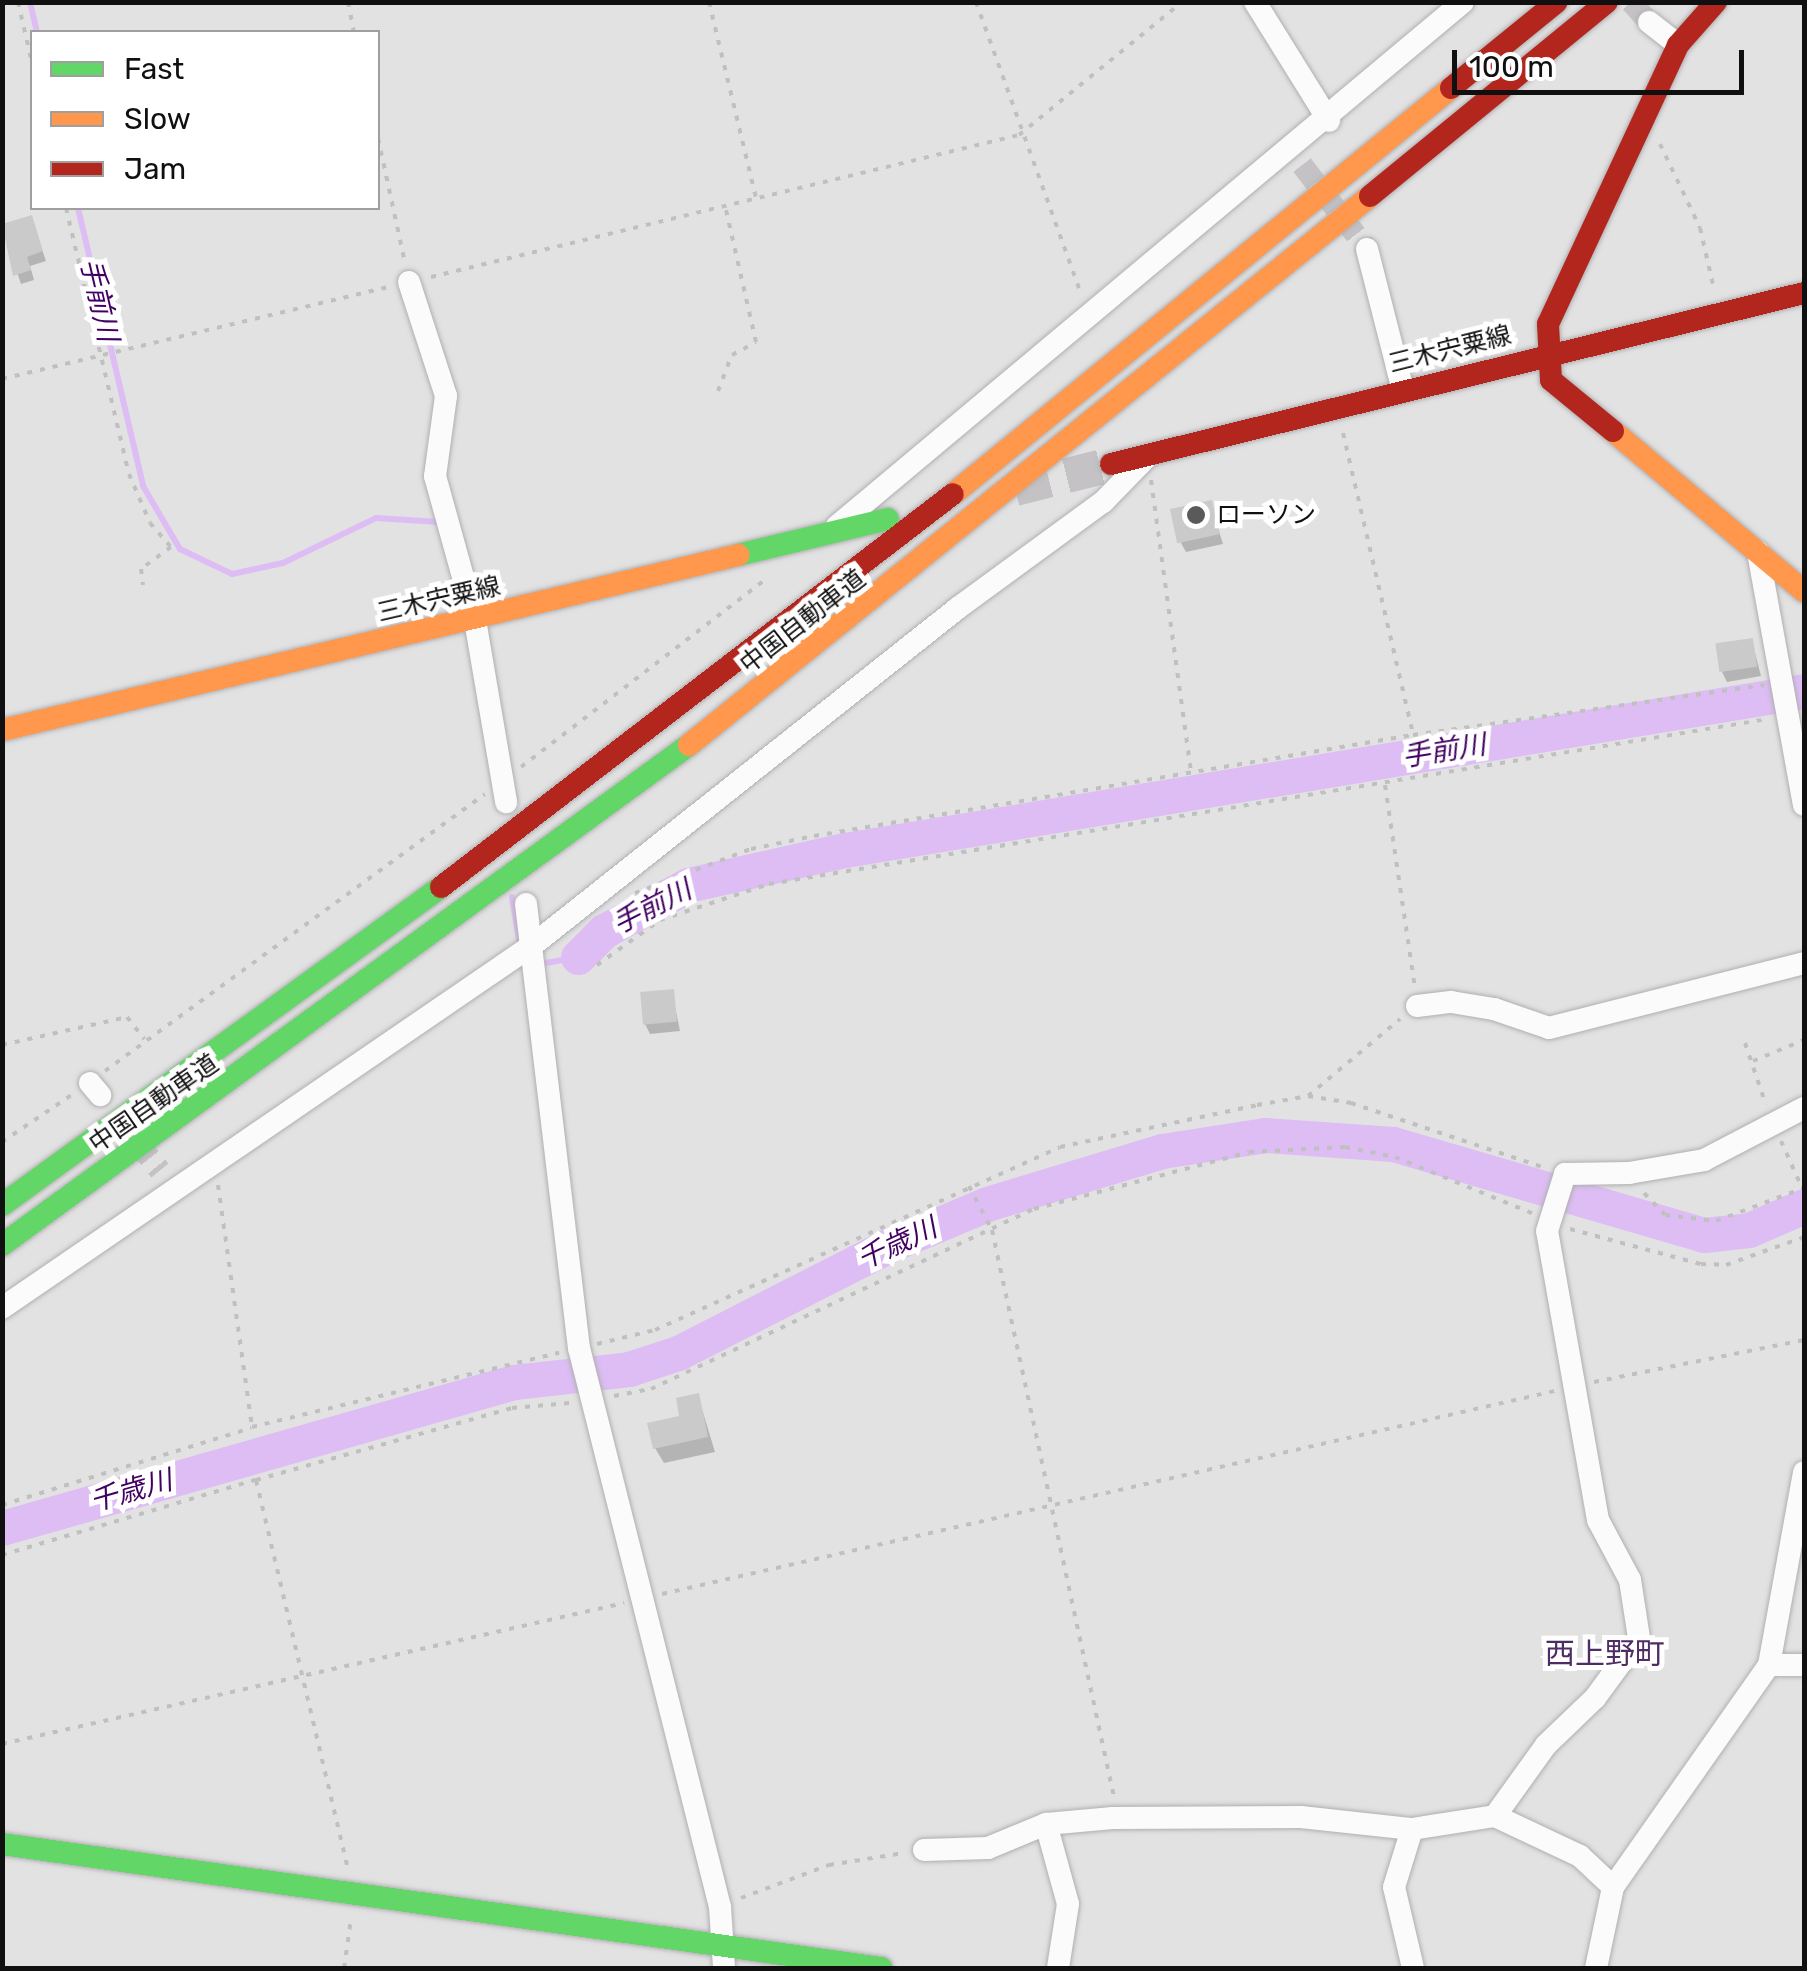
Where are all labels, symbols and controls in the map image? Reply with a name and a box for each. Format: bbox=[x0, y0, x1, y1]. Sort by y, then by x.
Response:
legend bbox=[30, 30, 380, 210]
scale bar bbox=[1457, 30, 1750, 92]
text: 100 m bbox=[1469, 49, 1554, 85]
text: Fast bbox=[124, 51, 184, 87]
text: Slow bbox=[124, 101, 191, 137]
text: Jam bbox=[124, 151, 186, 187]
water label: 手前川 bbox=[73, 255, 125, 345]
street label: 三木宍粟線 bbox=[1386, 320, 1514, 380]
place label: ローソン bbox=[1216, 500, 1316, 530]
marker: ローソン bbox=[1185, 504, 1207, 526]
street label: 中国自動車道 bbox=[735, 564, 871, 680]
street label: 三木宍粟線 bbox=[375, 571, 503, 629]
water label: 手前川 bbox=[1400, 728, 1488, 774]
water label: 手前川 bbox=[607, 873, 697, 941]
street label: 中国自動車道 bbox=[84, 1049, 224, 1159]
water label: 千歳川 bbox=[852, 1211, 942, 1277]
water label: 千歳川 bbox=[86, 1463, 176, 1519]
district label: 西上野町 bbox=[1545, 1636, 1665, 1672]

